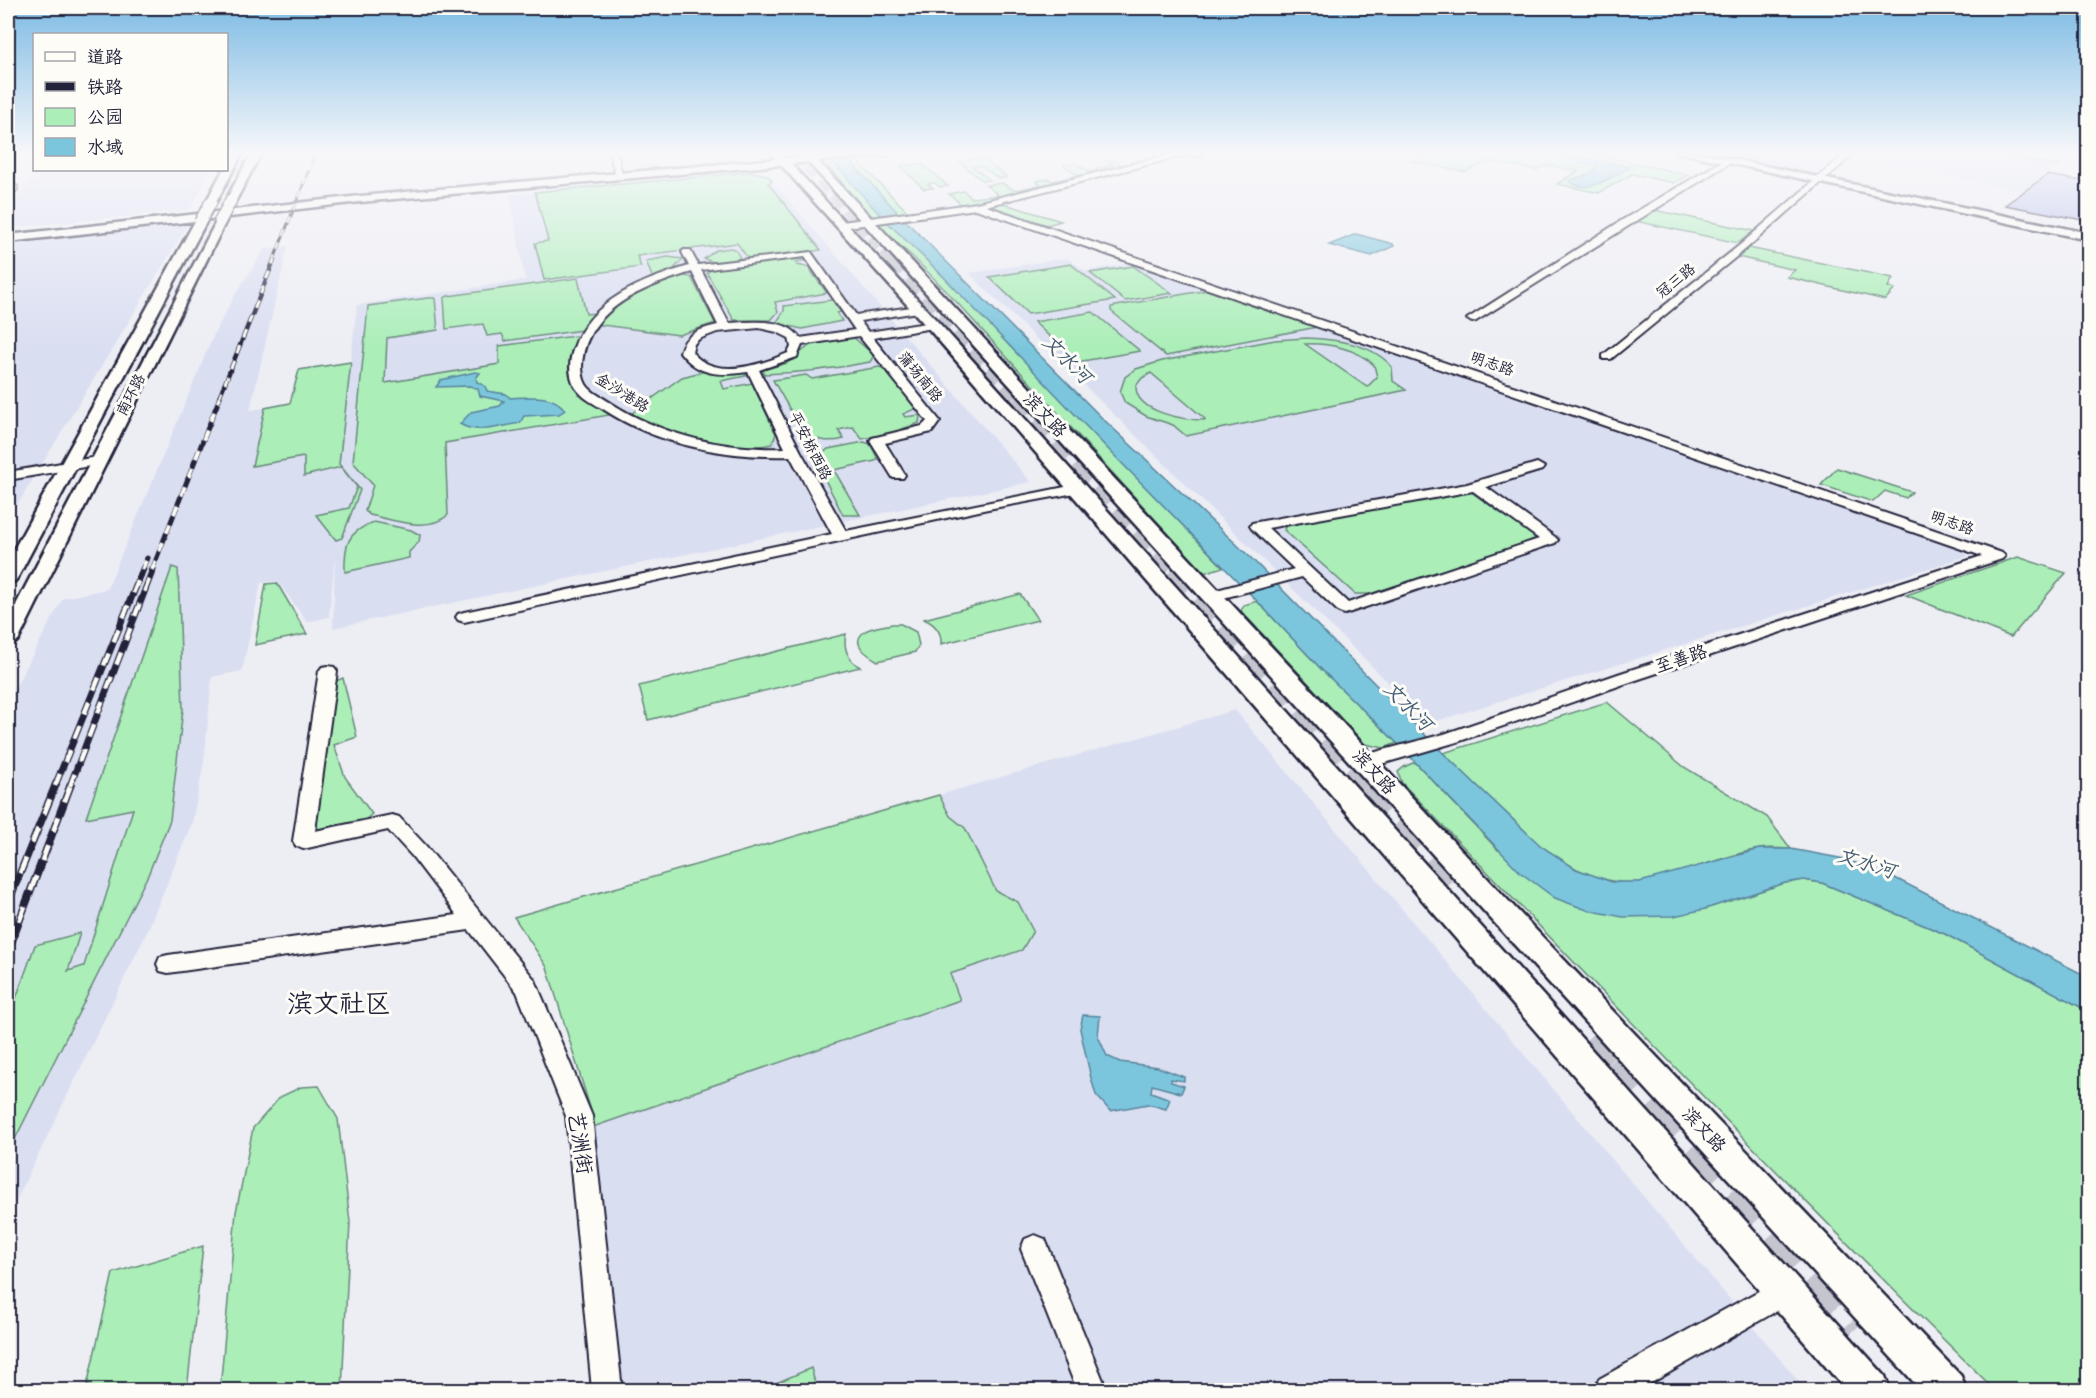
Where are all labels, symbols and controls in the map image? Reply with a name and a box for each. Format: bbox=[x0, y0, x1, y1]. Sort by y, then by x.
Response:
legend bbox=[33, 33, 228, 171]
text: 道路 bbox=[87, 46, 123, 69]
text: 铁路 bbox=[87, 76, 123, 99]
text: 公园 bbox=[87, 106, 123, 129]
text: 水域 bbox=[87, 136, 123, 159]
street label: 冠三路 bbox=[1653, 259, 1699, 303]
water label: 文水河 bbox=[1037, 329, 1099, 391]
street label: 蒲场南路 bbox=[894, 348, 946, 406]
street label: 明志路 bbox=[1468, 348, 1516, 380]
street label: 金沙港路 bbox=[592, 369, 652, 417]
street label: 南环路 bbox=[112, 371, 150, 419]
street label: 滨文路 bbox=[1018, 387, 1072, 443]
street label: 平安桥西路 bbox=[785, 408, 835, 484]
street label: 明志路 bbox=[1928, 507, 1976, 539]
street label: 至善路 bbox=[1652, 640, 1710, 678]
water label: 文水河 bbox=[1378, 676, 1440, 738]
street label: 滨文路 bbox=[1347, 744, 1401, 800]
water label: 文水河 bbox=[1834, 842, 1901, 885]
district label: 滨文社区 bbox=[287, 988, 391, 1020]
street label: 滨文路 bbox=[1677, 1102, 1731, 1158]
street label: 艺洲街 bbox=[562, 1110, 598, 1176]

